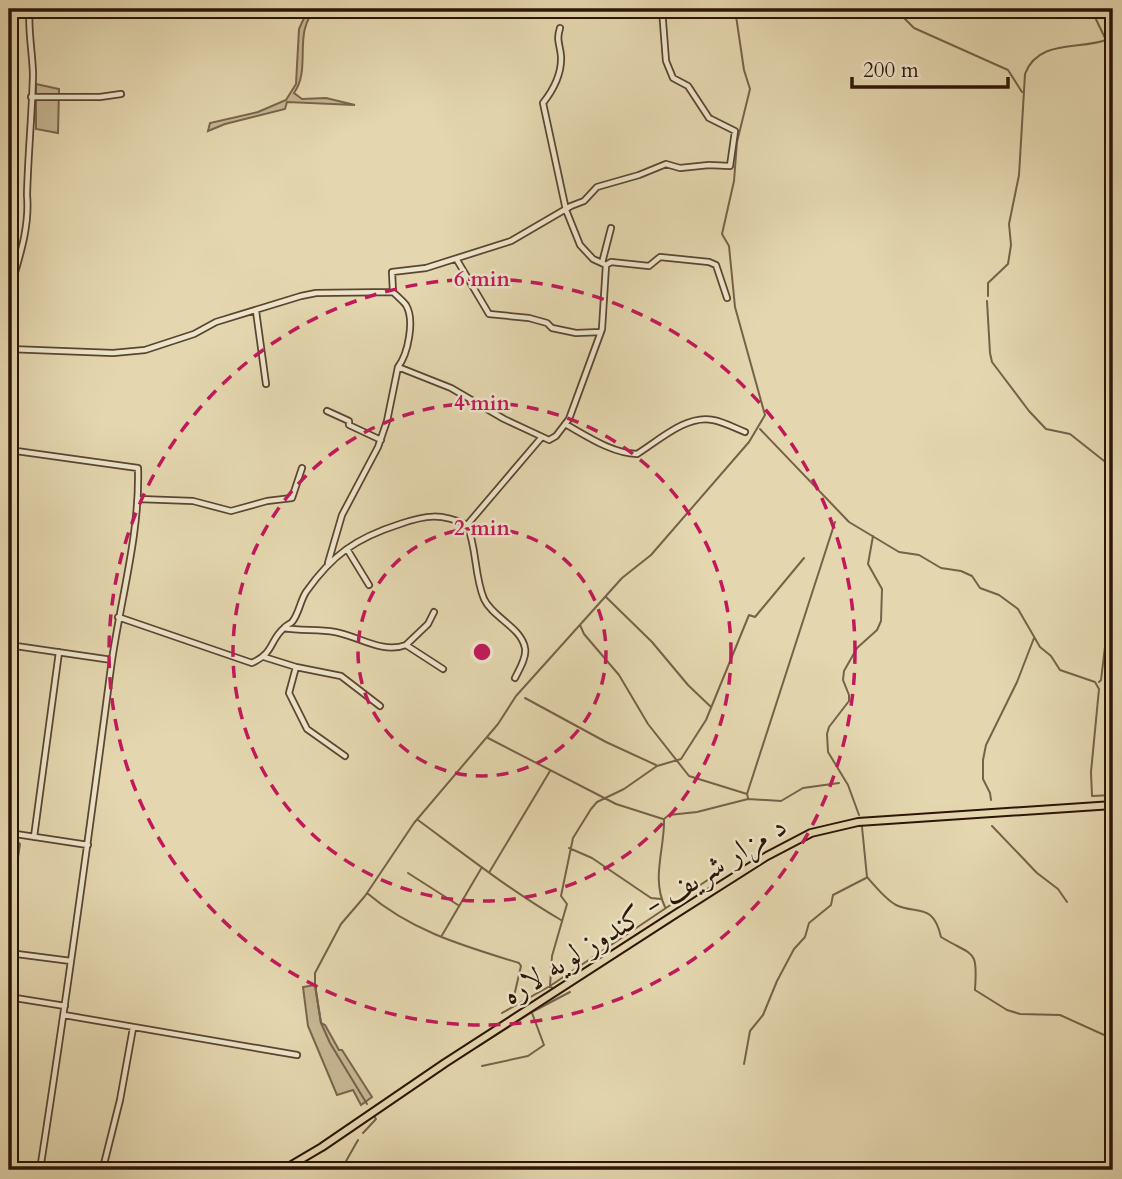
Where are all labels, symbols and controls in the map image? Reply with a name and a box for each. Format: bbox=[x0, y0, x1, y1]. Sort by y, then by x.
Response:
scale bar bbox=[852, 46, 1008, 90]
text: 200 m bbox=[863, 56, 919, 85]
text: 6 min bbox=[454, 265, 510, 294]
text: 4 min bbox=[454, 389, 510, 418]
text: 2 min bbox=[454, 514, 510, 543]
centre of rings bbox=[470, 640, 494, 664]
street label: د مزار شریف - کندوز لویه لاره bbox=[494, 806, 794, 1015]

